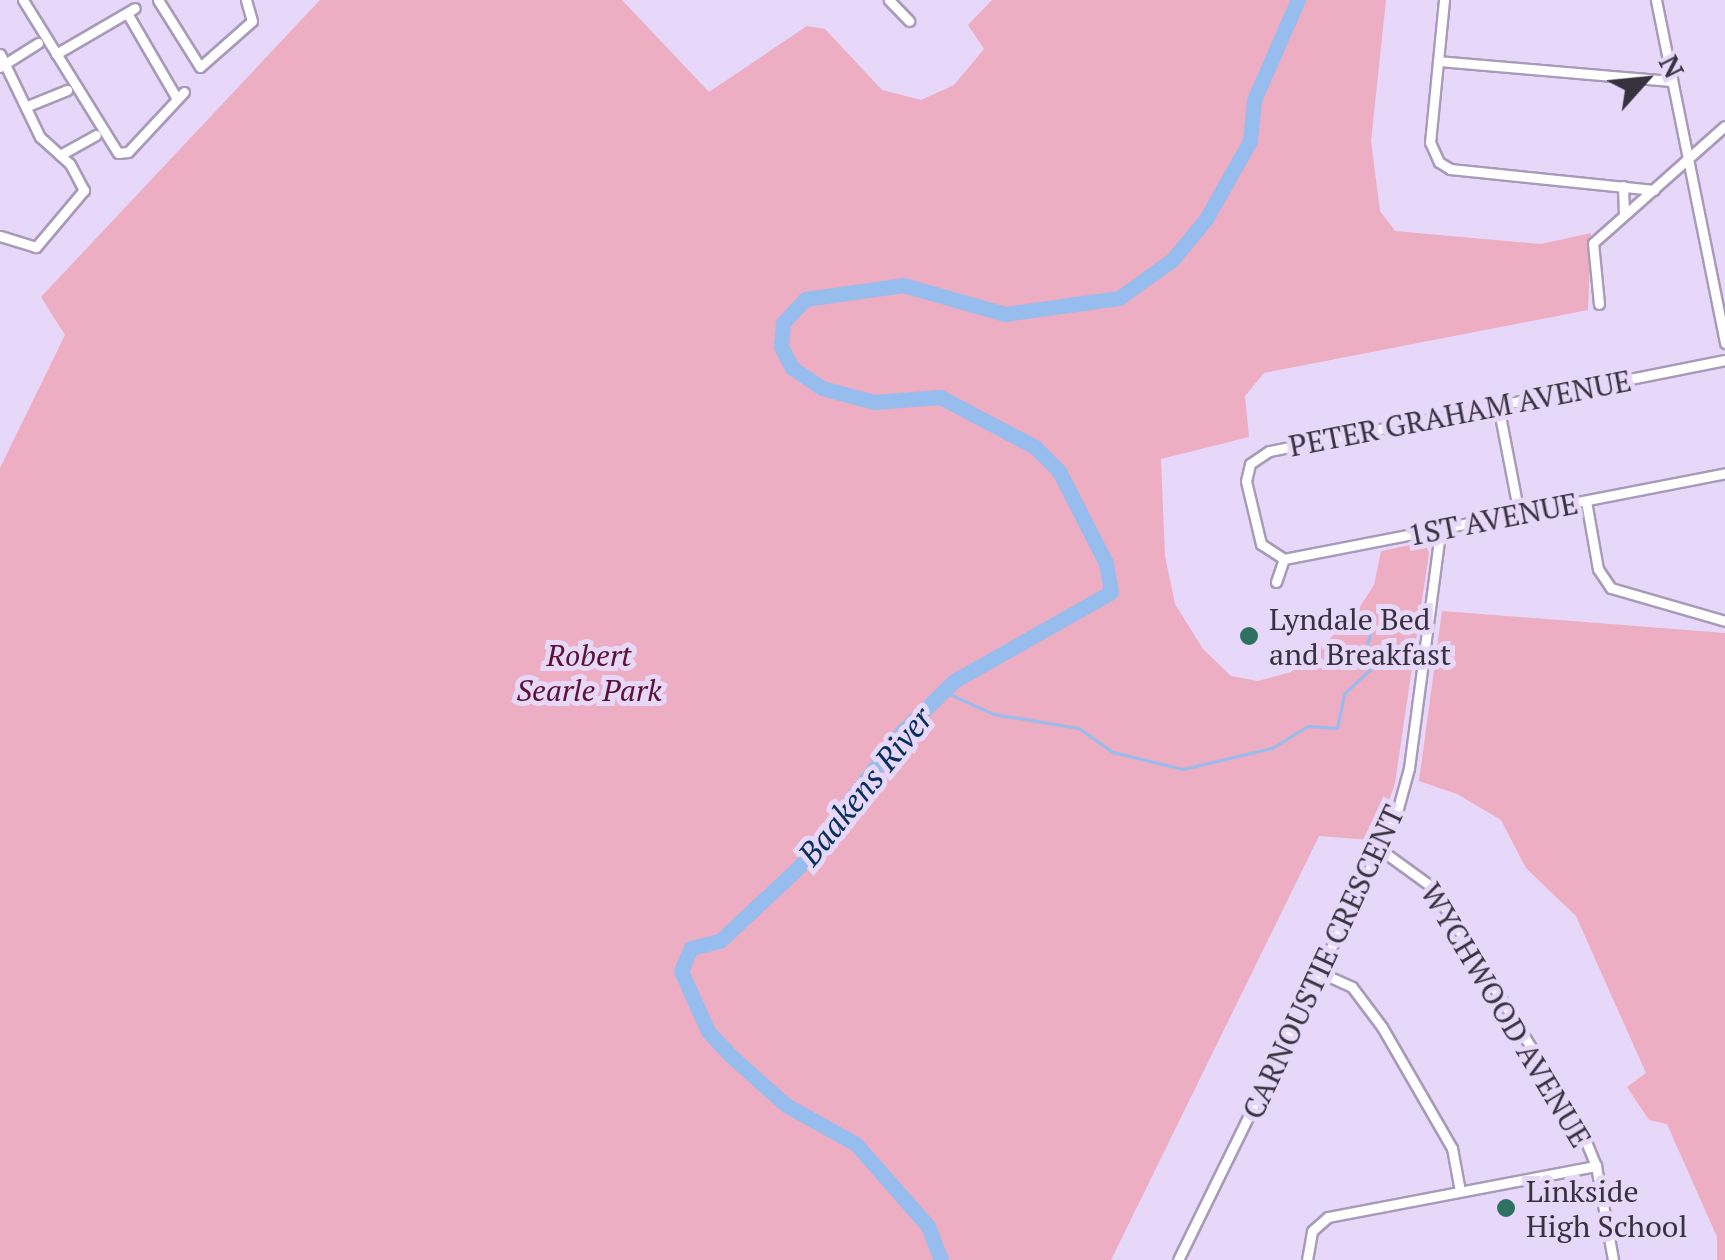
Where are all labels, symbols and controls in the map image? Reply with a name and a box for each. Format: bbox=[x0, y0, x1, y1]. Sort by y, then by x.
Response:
north arrow bbox=[1595, 30, 1695, 130]
text: N bbox=[1651, 48, 1693, 84]
street label: PETER GRAHAM AVENUE bbox=[1285, 362, 1635, 464]
street label: 1ST AVENUE bbox=[1405, 485, 1581, 553]
place label: Lyndale Bed and Breakfast bbox=[1269, 601, 1451, 672]
marker: Lyndale Bed and Breakfast bbox=[1238, 625, 1260, 647]
park label: Robert Searle Park bbox=[516, 637, 662, 708]
water label: Baakens River bbox=[790, 699, 940, 873]
street label: CARNOUSTIE CRESCENT bbox=[1234, 800, 1412, 1124]
street label: WYCHWOOD AVENUE bbox=[1413, 876, 1599, 1154]
place label: Linkside High School bbox=[1526, 1173, 1687, 1244]
marker: Linkside High School bbox=[1495, 1197, 1517, 1219]

